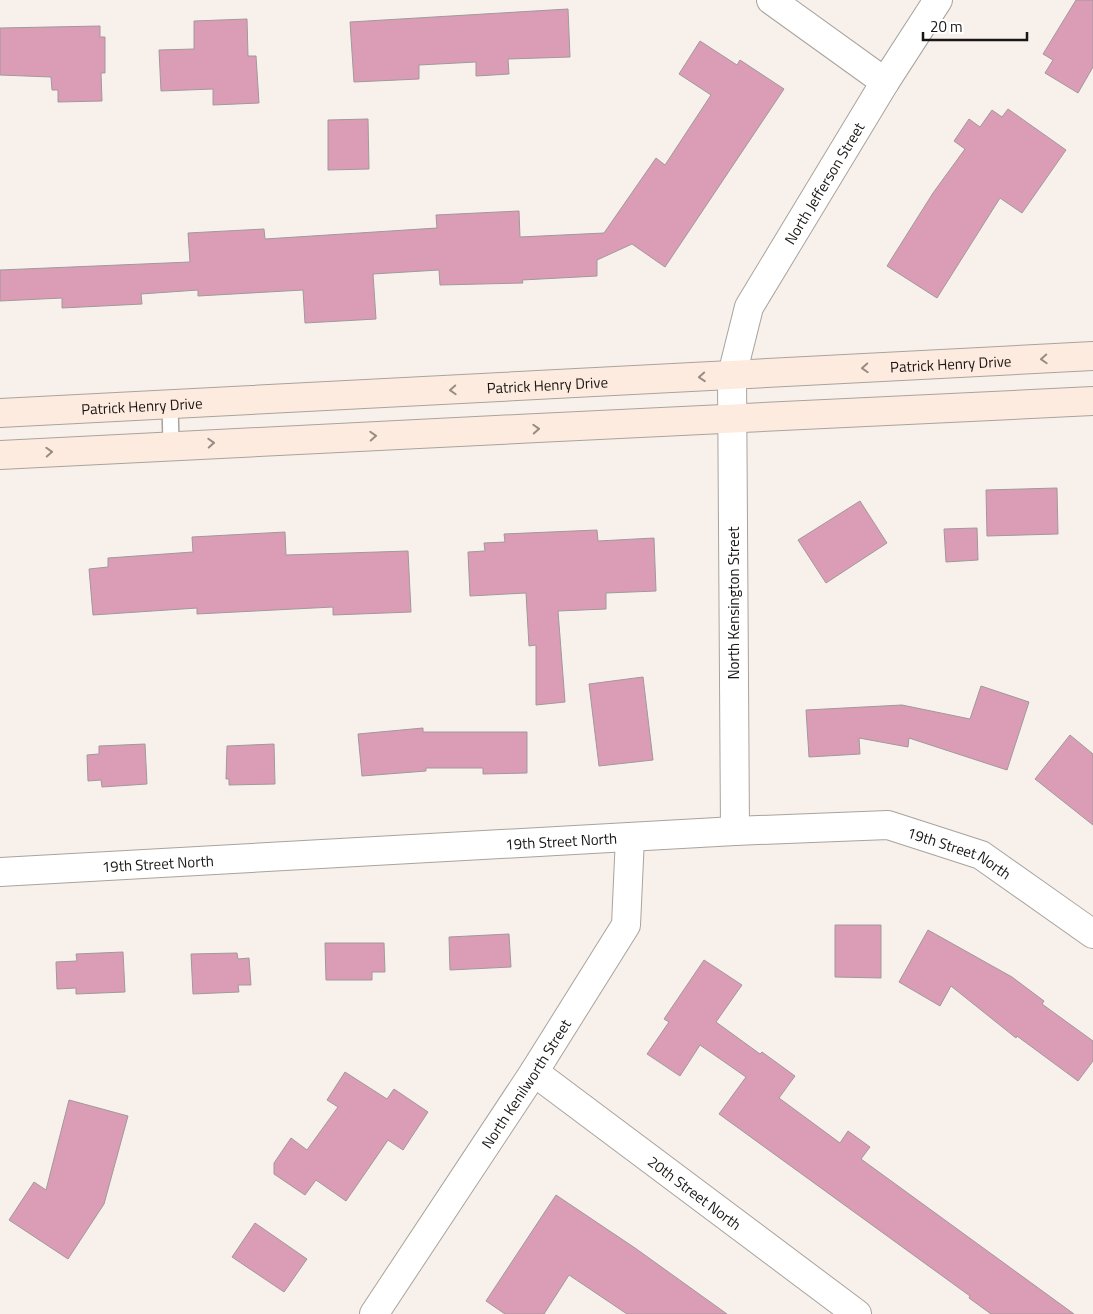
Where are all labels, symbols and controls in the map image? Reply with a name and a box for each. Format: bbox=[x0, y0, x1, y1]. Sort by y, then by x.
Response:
scale bar bbox=[923, 10, 1027, 42]
text: 20 m bbox=[930, 15, 963, 38]
street label: North Jefferson Street bbox=[778, 117, 870, 249]
street label: Patrick Henry Drive bbox=[889, 349, 1012, 378]
one-way arrow bbox=[1040, 353, 1048, 364]
one-way arrow bbox=[860, 363, 868, 373]
street label: Patrick Henry Drive bbox=[486, 370, 609, 399]
one-way arrow bbox=[698, 372, 706, 383]
one-way arrow bbox=[448, 384, 456, 395]
street label: Patrick Henry Drive bbox=[81, 391, 203, 420]
one-way arrow bbox=[532, 423, 540, 434]
one-way arrow bbox=[370, 430, 378, 441]
one-way arrow bbox=[207, 438, 215, 449]
one-way arrow bbox=[45, 446, 53, 457]
street label: North Kensington Street bbox=[722, 526, 745, 679]
street label: 19th Street North bbox=[904, 820, 1016, 885]
street label: 19th Street North bbox=[505, 826, 618, 855]
street label: 19th Street North bbox=[101, 849, 214, 878]
street label: North Kenilworth Street bbox=[475, 1014, 577, 1153]
street label: 20th Street North bbox=[643, 1150, 747, 1235]

